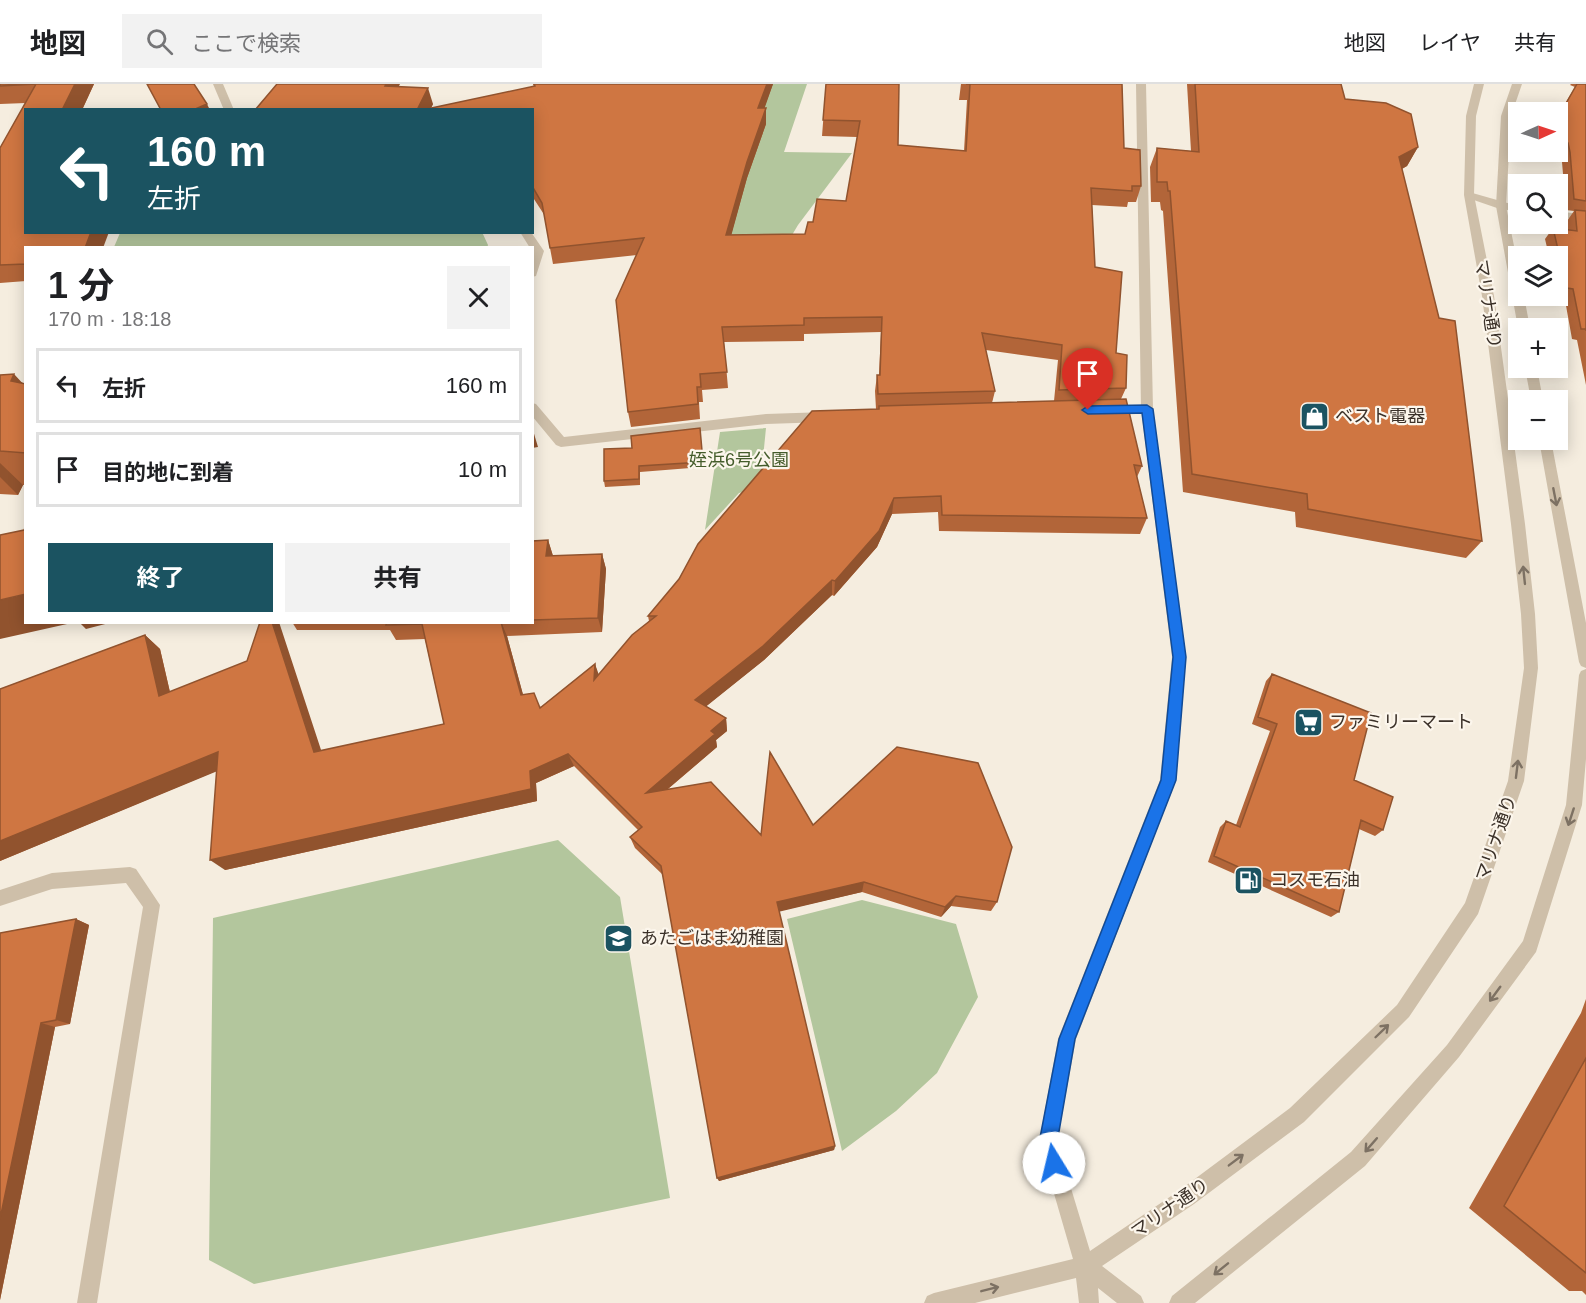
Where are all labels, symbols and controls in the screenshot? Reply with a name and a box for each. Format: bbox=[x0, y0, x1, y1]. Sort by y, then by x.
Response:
search box bbox=[122, 14, 542, 68]
icon: search bbox=[143, 25, 176, 58]
text: 地図 bbox=[30, 28, 86, 59]
text: ここで検索 bbox=[191, 31, 301, 56]
text: 地図 bbox=[1344, 31, 1386, 54]
text: レイヤ bbox=[1419, 31, 1481, 54]
text: 共有 bbox=[1514, 31, 1556, 54]
north arrow bbox=[1508, 102, 1568, 162]
map controls bbox=[1508, 102, 1568, 450]
text: 160 m bbox=[147, 128, 266, 175]
icon: left bbox=[48, 132, 126, 210]
button: search bbox=[1508, 174, 1568, 234]
text: 左折 bbox=[147, 184, 201, 214]
button: layers bbox=[1508, 246, 1568, 306]
street label: マリナ通り bbox=[1471, 258, 1505, 350]
text: 1 分 bbox=[48, 265, 114, 306]
button: close bbox=[447, 266, 510, 329]
text: 170 m · 18:18 bbox=[48, 308, 171, 330]
button: + bbox=[1508, 318, 1568, 378]
pin bbox=[1062, 348, 1113, 410]
icon: arrive bbox=[1071, 357, 1104, 390]
icon: left bbox=[51, 369, 84, 402]
text: 160 m bbox=[446, 373, 507, 398]
text: 左折 bbox=[102, 376, 146, 401]
button: − bbox=[1508, 390, 1568, 450]
shop icon: ベスト電器 bbox=[1298, 400, 1330, 432]
place label: ベスト電器 bbox=[1335, 406, 1425, 426]
park label: 姪浜6号公園 bbox=[689, 450, 789, 470]
icon: arrive bbox=[51, 453, 84, 486]
text: 10 m bbox=[458, 457, 507, 482]
text: 目的地に到着 bbox=[102, 460, 234, 485]
one-way arrow bbox=[1550, 487, 1561, 506]
button: 終了 bbox=[48, 543, 273, 612]
button: 共有 bbox=[285, 543, 510, 612]
one-way arrow bbox=[1518, 565, 1529, 585]
supermarket icon: ファミリーマート bbox=[1292, 706, 1324, 738]
place label: ファミリーマート bbox=[1329, 712, 1473, 732]
one-way arrow bbox=[1512, 759, 1523, 779]
street label: マリナ通り bbox=[1472, 792, 1520, 884]
one-way arrow bbox=[1565, 807, 1576, 826]
fuel station icon: コスモ石油 bbox=[1233, 864, 1265, 896]
place label: コスモ石油 bbox=[1270, 870, 1360, 890]
school or university icon: あたごはま幼稚園 bbox=[603, 922, 635, 954]
place label: あたごはま幼稚園 bbox=[640, 928, 784, 948]
one-way arrow bbox=[1489, 986, 1501, 1002]
one-way arrow bbox=[1375, 1024, 1390, 1039]
position arrow bbox=[1022, 1131, 1086, 1195]
one-way arrow bbox=[1364, 1137, 1378, 1152]
one-way arrow bbox=[1228, 1154, 1244, 1167]
street label: マリナ通り bbox=[1127, 1174, 1213, 1242]
one-way arrow bbox=[1213, 1262, 1229, 1275]
one-way arrow bbox=[980, 1282, 999, 1294]

